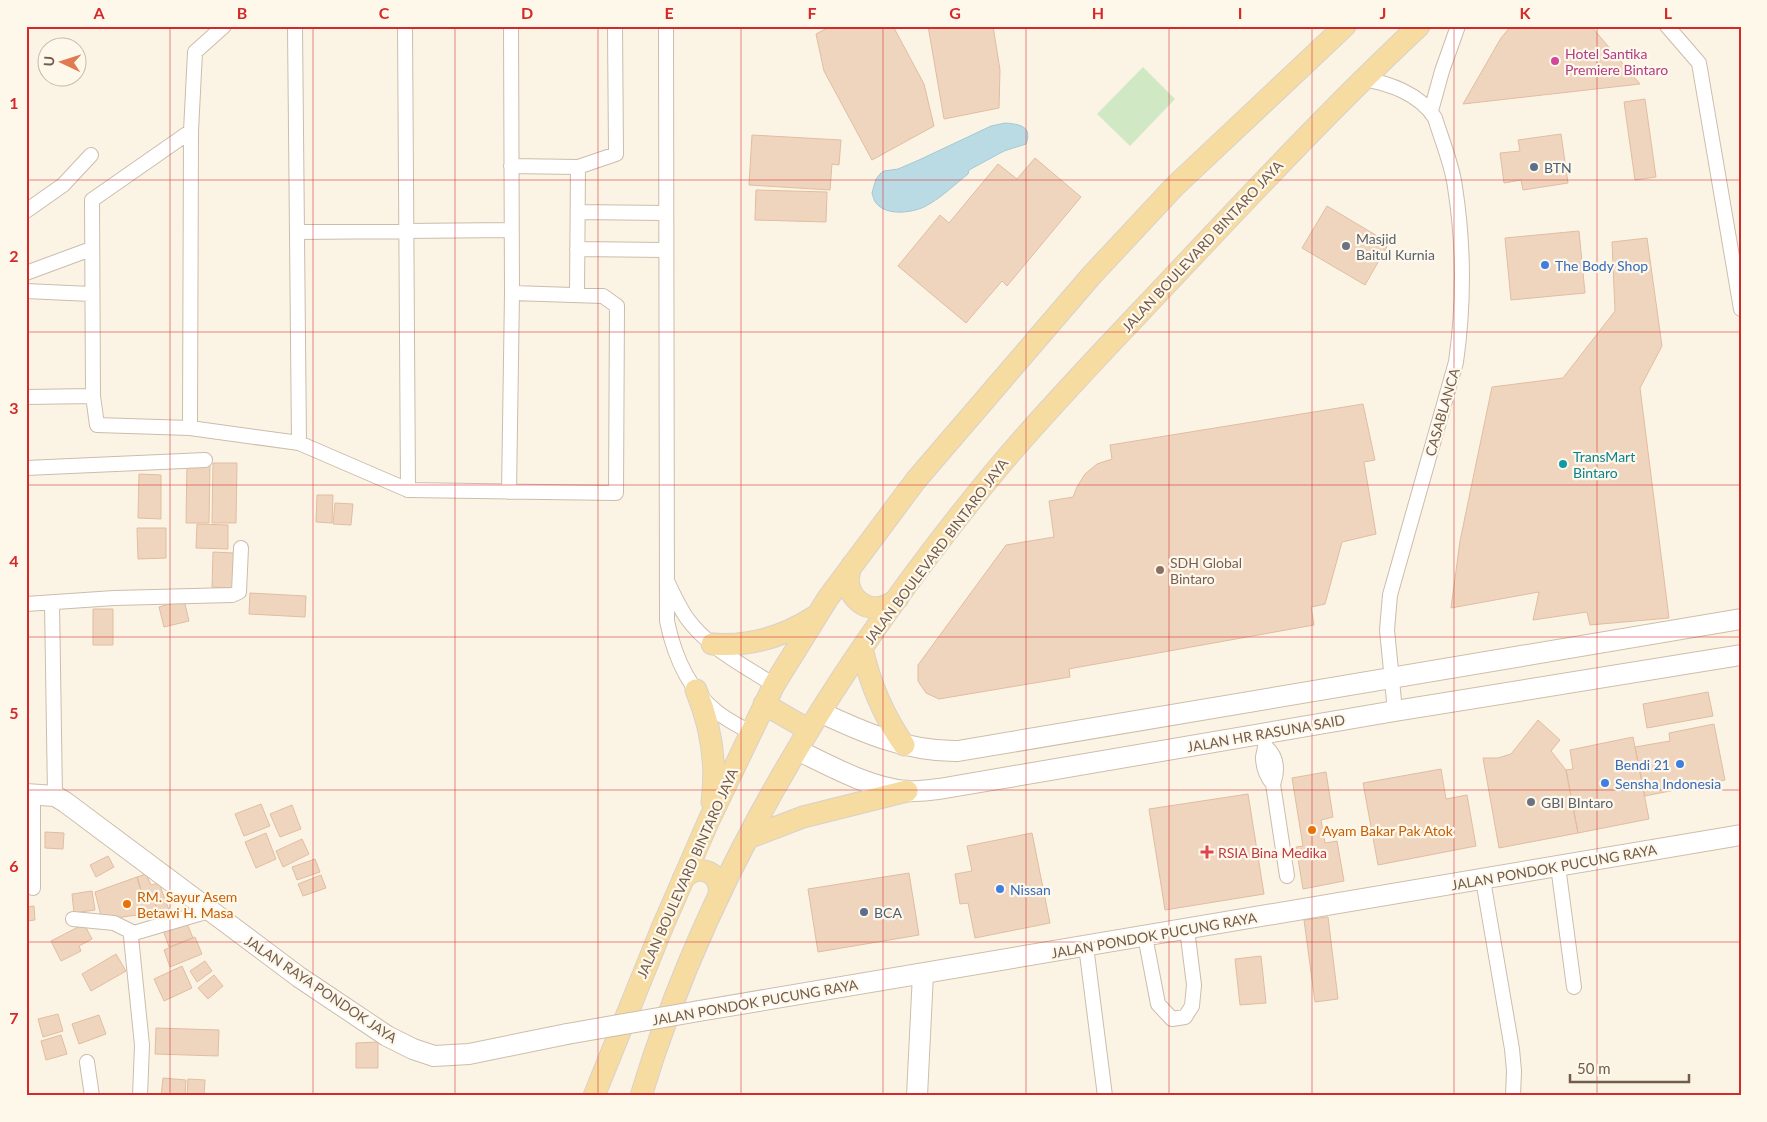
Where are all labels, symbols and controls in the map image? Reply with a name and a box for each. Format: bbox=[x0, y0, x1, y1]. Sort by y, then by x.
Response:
text: A bbox=[92, 3, 105, 22]
text: B bbox=[237, 3, 247, 22]
text: C bbox=[379, 3, 390, 22]
text: D bbox=[521, 3, 533, 22]
text: E bbox=[664, 3, 674, 22]
text: F bbox=[807, 3, 817, 22]
text: G bbox=[949, 3, 961, 22]
text: H bbox=[1092, 3, 1104, 22]
text: I bbox=[1238, 3, 1242, 22]
text: J bbox=[1380, 3, 1386, 22]
text: K bbox=[1520, 3, 1532, 22]
text: L bbox=[1664, 3, 1673, 22]
north arrow bbox=[38, 38, 88, 88]
place label: Hotel Santika Premiere Bintaro bbox=[1565, 45, 1668, 78]
text: U bbox=[40, 55, 57, 67]
marker: Hotel Santika Premiere Bintaro bbox=[1549, 55, 1561, 67]
text: 1 bbox=[9, 93, 19, 112]
street label: JALAN BOULEVARD BINTARO JAYA bbox=[1118, 156, 1286, 335]
place label: BTN bbox=[1544, 159, 1572, 176]
marker: BTN bbox=[1528, 161, 1540, 173]
place label: Masjid Baitul Kurnia bbox=[1356, 230, 1435, 263]
marker: Masjid Baitul Kurnia bbox=[1340, 240, 1352, 252]
text: 2 bbox=[9, 246, 19, 265]
place label: The Body Shop bbox=[1555, 257, 1648, 274]
marker: The Body Shop bbox=[1539, 259, 1551, 271]
street label: CASABLANCA bbox=[1421, 365, 1463, 458]
text: 3 bbox=[9, 398, 19, 417]
place label: TransMart Bintaro bbox=[1573, 448, 1635, 481]
street label: JALAN BOULEVARD BINTARO JAYA bbox=[861, 454, 1012, 647]
marker: TransMart Bintaro bbox=[1557, 458, 1569, 470]
text: 4 bbox=[9, 551, 19, 570]
place label: SDH Global Bintaro bbox=[1170, 554, 1242, 587]
marker: SDH Global Bintaro bbox=[1154, 564, 1166, 576]
text: 5 bbox=[9, 703, 19, 722]
street label: JALAN HR RASUNA SAID bbox=[1186, 711, 1346, 755]
place label: Bendi 21 bbox=[1615, 756, 1670, 773]
marker: Bendi 21 bbox=[1674, 758, 1686, 770]
street label: JALAN BOULEVARD BINTARO JAYA bbox=[633, 765, 741, 981]
place label: Sensha Indonesia bbox=[1615, 775, 1721, 792]
marker: Sensha Indonesia bbox=[1599, 777, 1611, 789]
place label: GBI BIntaro bbox=[1541, 794, 1613, 811]
marker: GBI BIntaro bbox=[1525, 796, 1537, 808]
place label: Ayam Bakar Pak Atok bbox=[1322, 822, 1454, 839]
marker: Ayam Bakar Pak Atok bbox=[1306, 824, 1318, 836]
street label: JALAN PONDOK PUCUNG RAYA bbox=[1450, 840, 1659, 893]
place label: RSIA Bina Medika bbox=[1218, 844, 1327, 861]
marker: RSIA Bina Medika bbox=[1200, 845, 1214, 859]
text: 6 bbox=[9, 856, 19, 875]
place label: Nissan bbox=[1010, 881, 1051, 898]
marker: Nissan bbox=[994, 883, 1006, 895]
place label: RM. Sayur Asem Betawi H. Masa bbox=[137, 888, 237, 921]
marker: RM. Sayur Asem Betawi H. Masa bbox=[121, 898, 133, 910]
place label: BCA bbox=[874, 904, 902, 921]
marker: BCA bbox=[858, 906, 870, 918]
street label: JALAN PONDOK PUCUNG RAYA bbox=[1050, 908, 1259, 961]
street label: JALAN RAYA PONDOK JAYA bbox=[242, 932, 401, 1047]
street label: JALAN PONDOK PUCUNG RAYA bbox=[651, 975, 860, 1028]
text: 7 bbox=[9, 1008, 19, 1027]
scale bar bbox=[1570, 1052, 1688, 1084]
text: 50 m bbox=[1577, 1059, 1611, 1077]

